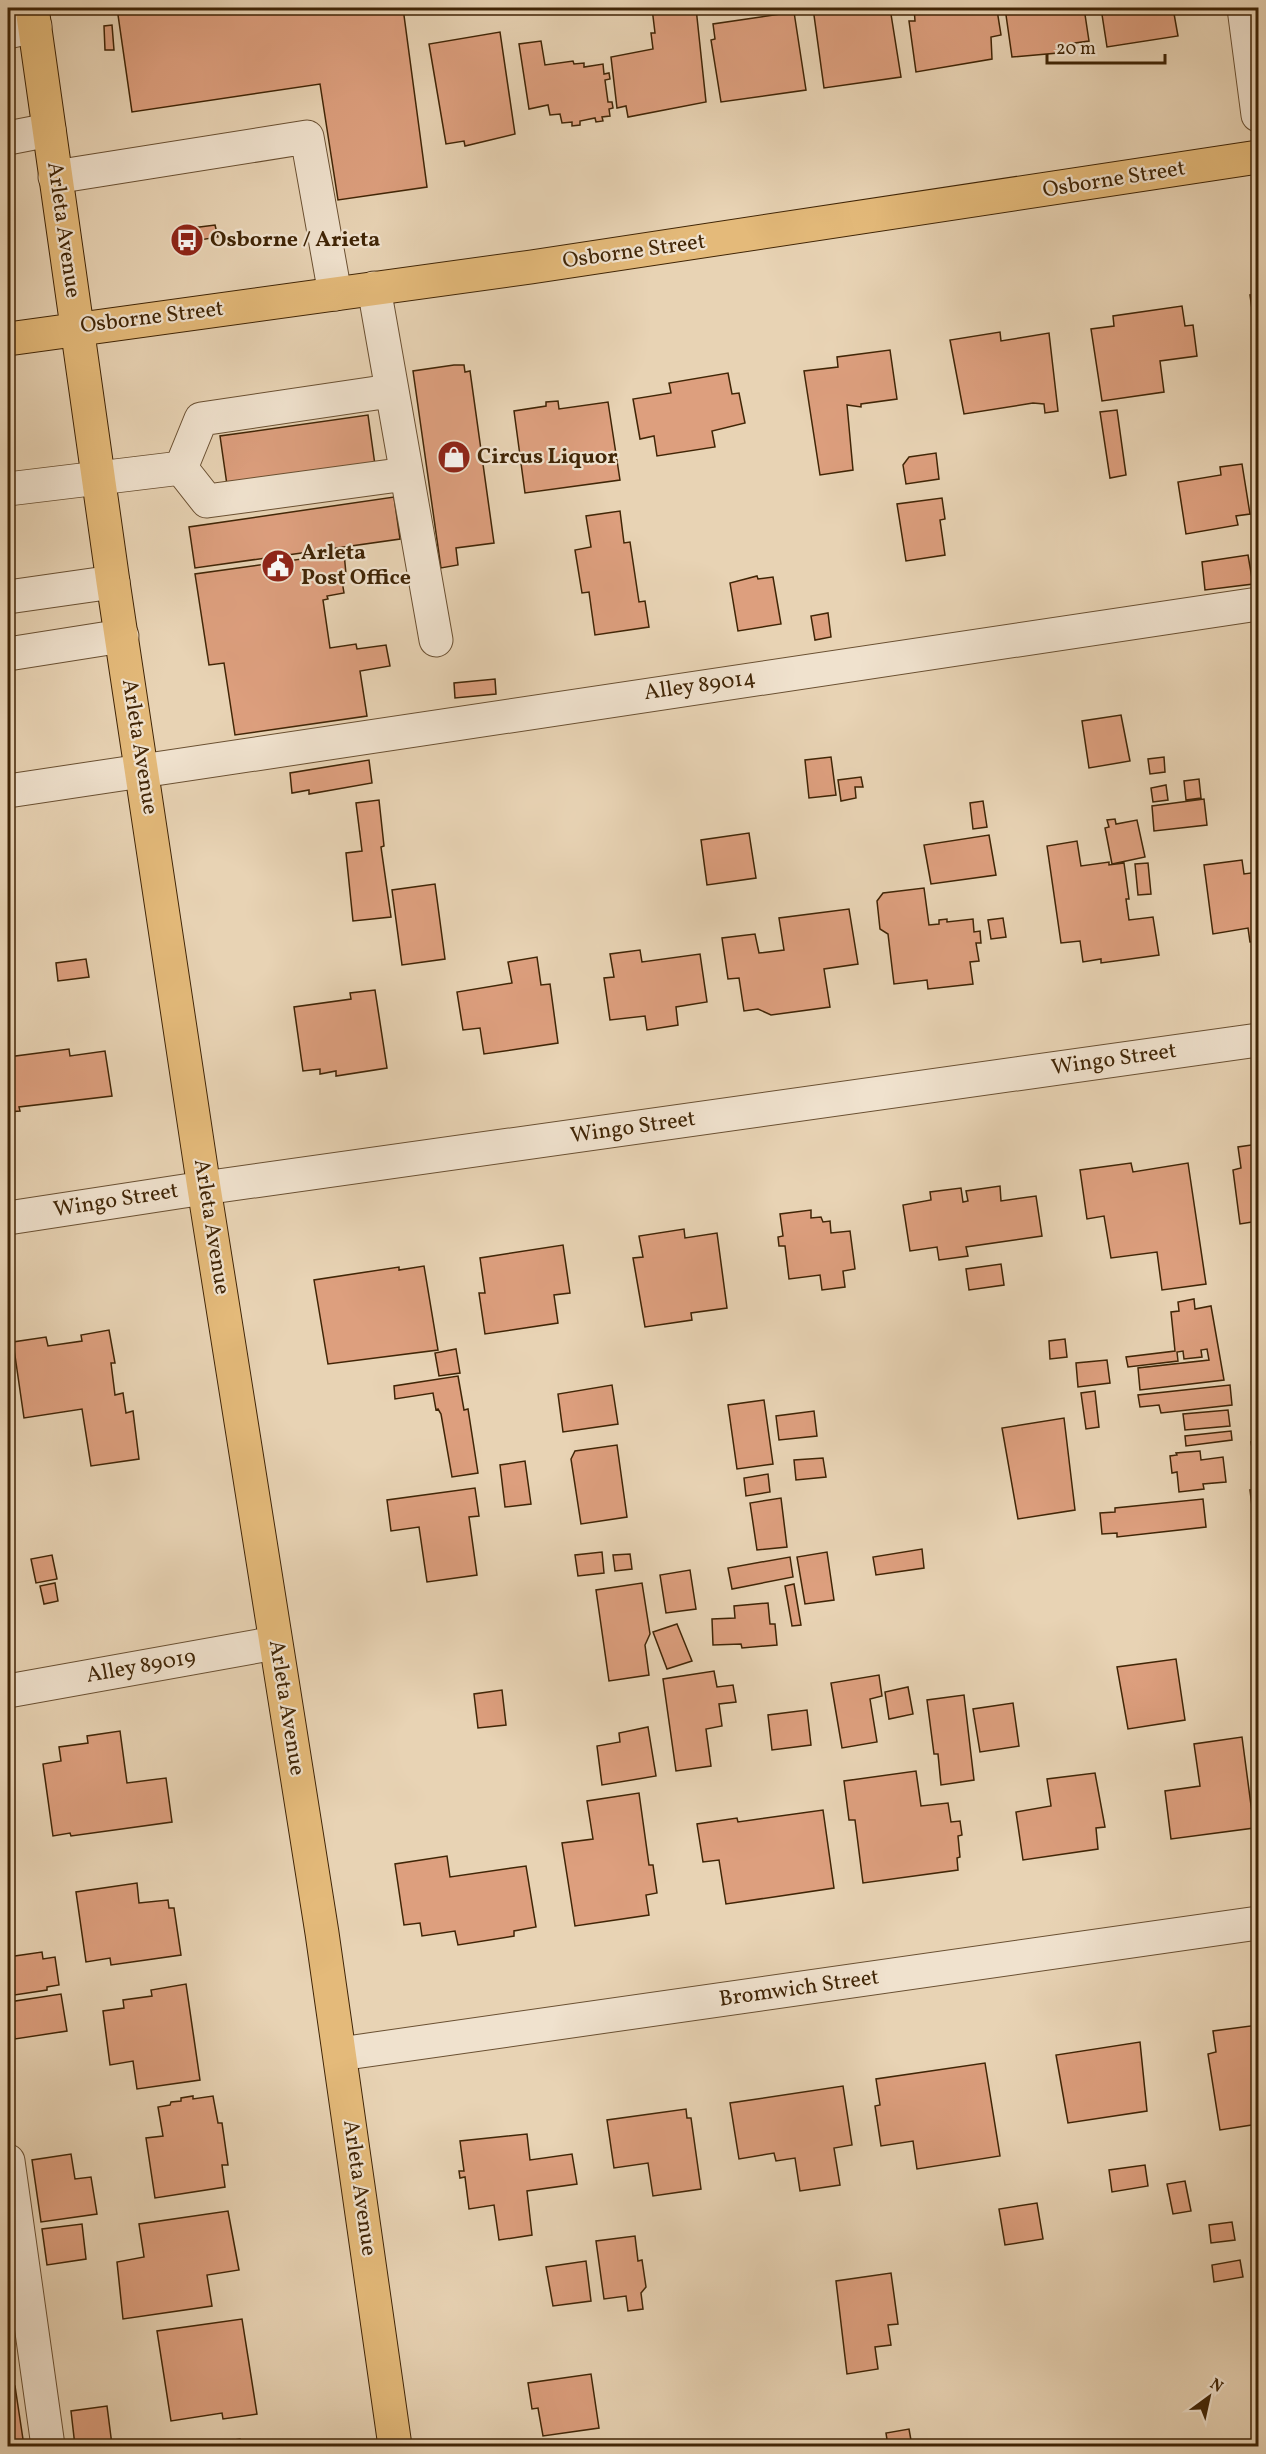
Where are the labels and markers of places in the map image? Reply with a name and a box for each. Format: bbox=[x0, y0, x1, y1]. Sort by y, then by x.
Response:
bus stop icon: Osborne / Arieta bbox=[169, 222, 205, 258]
place label: Osborne / Arieta bbox=[210, 225, 380, 256]
shop icon: Circus Liquor bbox=[436, 439, 472, 475]
place label: Circus Liquor bbox=[477, 442, 618, 473]
place label: Arleta Post Office bbox=[301, 538, 411, 594]
public building icon: Arleta Post Office bbox=[260, 548, 296, 584]

